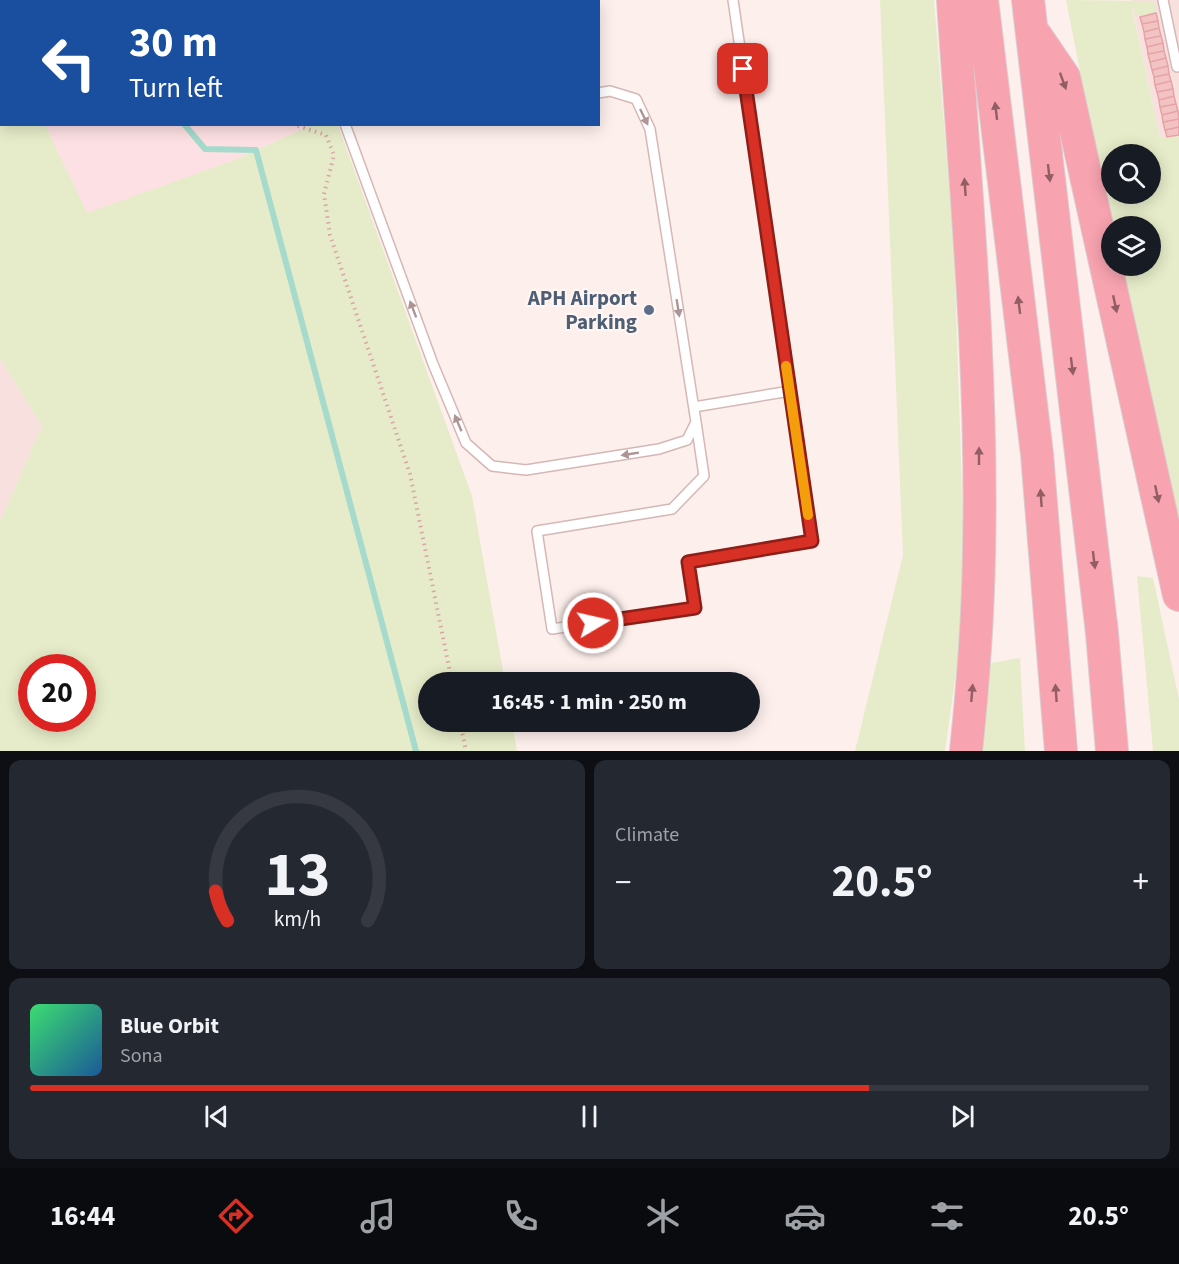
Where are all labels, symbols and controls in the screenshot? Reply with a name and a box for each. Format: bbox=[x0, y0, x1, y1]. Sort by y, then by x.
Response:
text: 30 m bbox=[129, 13, 218, 73]
icon: left bbox=[30, 24, 108, 102]
pin bbox=[717, 43, 768, 94]
icon: arrive bbox=[726, 52, 759, 85]
text: Turn left bbox=[129, 69, 223, 108]
one-way arrow bbox=[1059, 72, 1069, 90]
one-way arrow bbox=[991, 101, 1000, 120]
one-way arrow bbox=[640, 108, 649, 125]
map controls bbox=[1101, 144, 1161, 276]
button: search bbox=[1101, 144, 1161, 204]
one-way arrow bbox=[1044, 163, 1054, 182]
one-way arrow bbox=[960, 177, 970, 196]
button: layers bbox=[1101, 216, 1161, 276]
place label: APH Airport Parking bbox=[527, 283, 637, 337]
one-way arrow bbox=[1014, 295, 1024, 314]
one-way arrow bbox=[1111, 295, 1120, 314]
one-way arrow bbox=[674, 299, 683, 318]
one-way arrow bbox=[407, 300, 417, 318]
marker: APH Airport Parking bbox=[642, 303, 656, 317]
one-way arrow bbox=[1067, 357, 1076, 376]
one-way arrow bbox=[453, 414, 462, 432]
one-way arrow bbox=[974, 446, 983, 465]
one-way arrow bbox=[620, 449, 639, 458]
one-way arrow bbox=[1153, 485, 1162, 504]
one-way arrow bbox=[1036, 489, 1046, 508]
one-way arrow bbox=[1089, 551, 1099, 570]
position arrow bbox=[561, 591, 625, 655]
speed limit sign: 20 bbox=[18, 654, 96, 732]
one-way arrow bbox=[967, 683, 977, 702]
one-way arrow bbox=[1051, 683, 1061, 702]
text: 16:45 · 1 min · 250 m bbox=[491, 686, 687, 718]
text: Climate bbox=[615, 821, 679, 849]
text: 13 bbox=[264, 831, 330, 920]
text: 20.5° bbox=[831, 850, 933, 914]
text: − bbox=[615, 859, 631, 906]
text: + bbox=[1133, 859, 1149, 906]
text: km/h bbox=[273, 905, 321, 936]
text: Blue Orbit bbox=[120, 1010, 219, 1042]
text: Sona bbox=[120, 1042, 163, 1070]
icon: previous bbox=[200, 1100, 233, 1133]
icon: pause bbox=[573, 1100, 606, 1133]
icon: next bbox=[946, 1100, 979, 1133]
icon: directions bbox=[215, 1195, 257, 1237]
icon: music bbox=[357, 1195, 399, 1237]
icon: phone bbox=[500, 1195, 542, 1237]
icon: climate bbox=[642, 1195, 684, 1237]
icon: car bbox=[784, 1195, 826, 1237]
icon: filters bbox=[926, 1195, 968, 1237]
text: 16:44 bbox=[50, 1197, 115, 1236]
text: 20.5° bbox=[1068, 1197, 1129, 1236]

